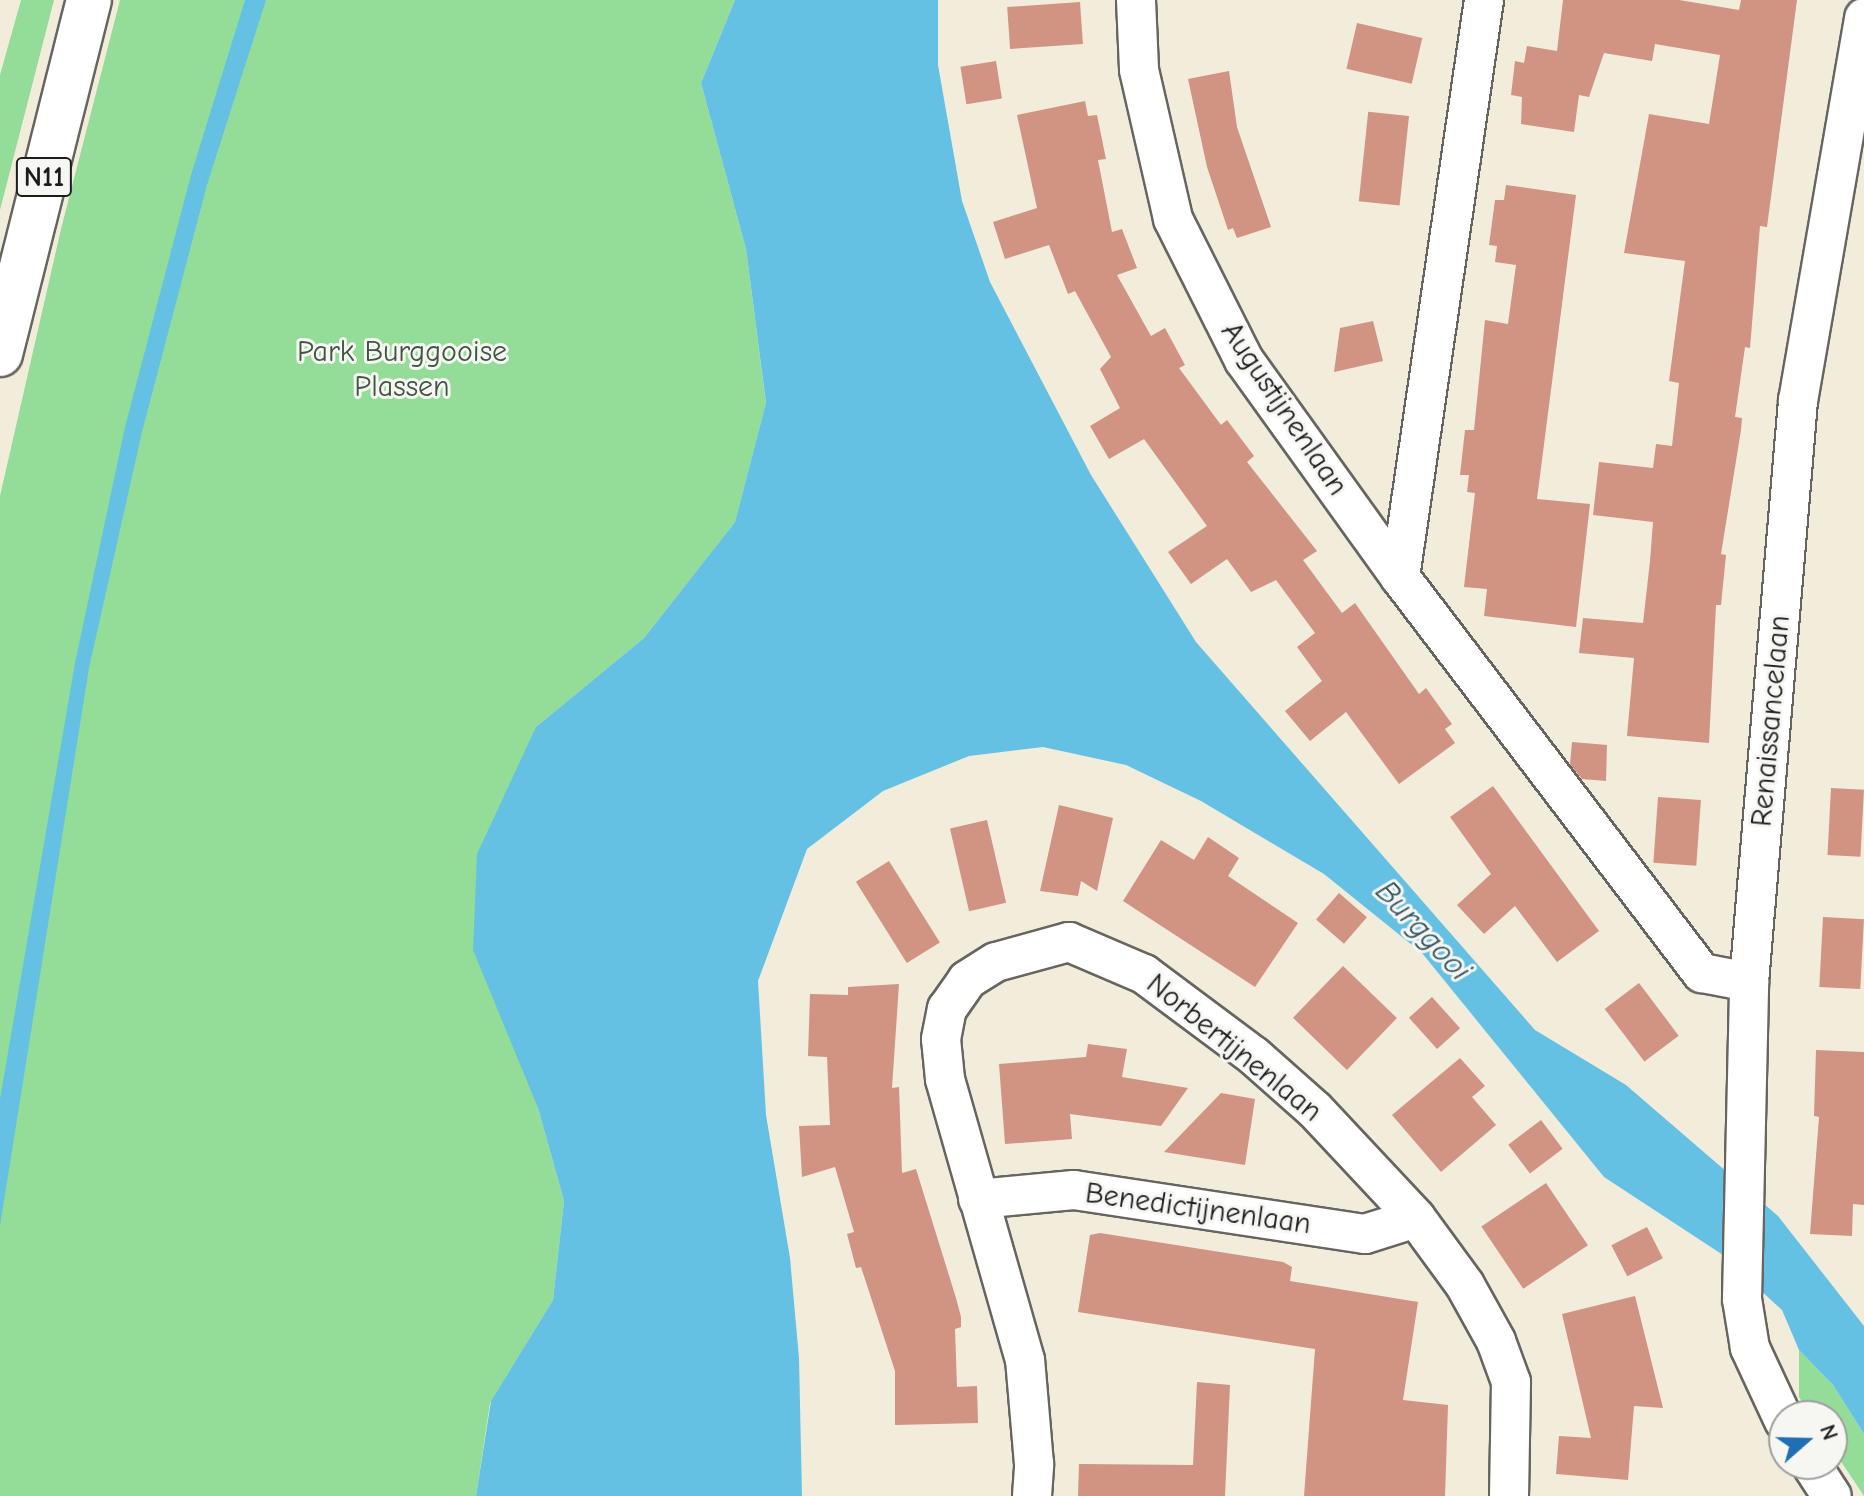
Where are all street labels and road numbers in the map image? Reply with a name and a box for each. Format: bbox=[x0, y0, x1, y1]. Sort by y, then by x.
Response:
road number: N11 bbox=[14, 153, 74, 201]
street label: Augustijnenlaan bbox=[1213, 316, 1355, 502]
street label: Renaissancelaan bbox=[1744, 614, 1798, 828]
street label: Norbertijnenlaan bbox=[1139, 966, 1329, 1130]
street label: Benedictijnenlaan bbox=[1083, 1175, 1313, 1243]

